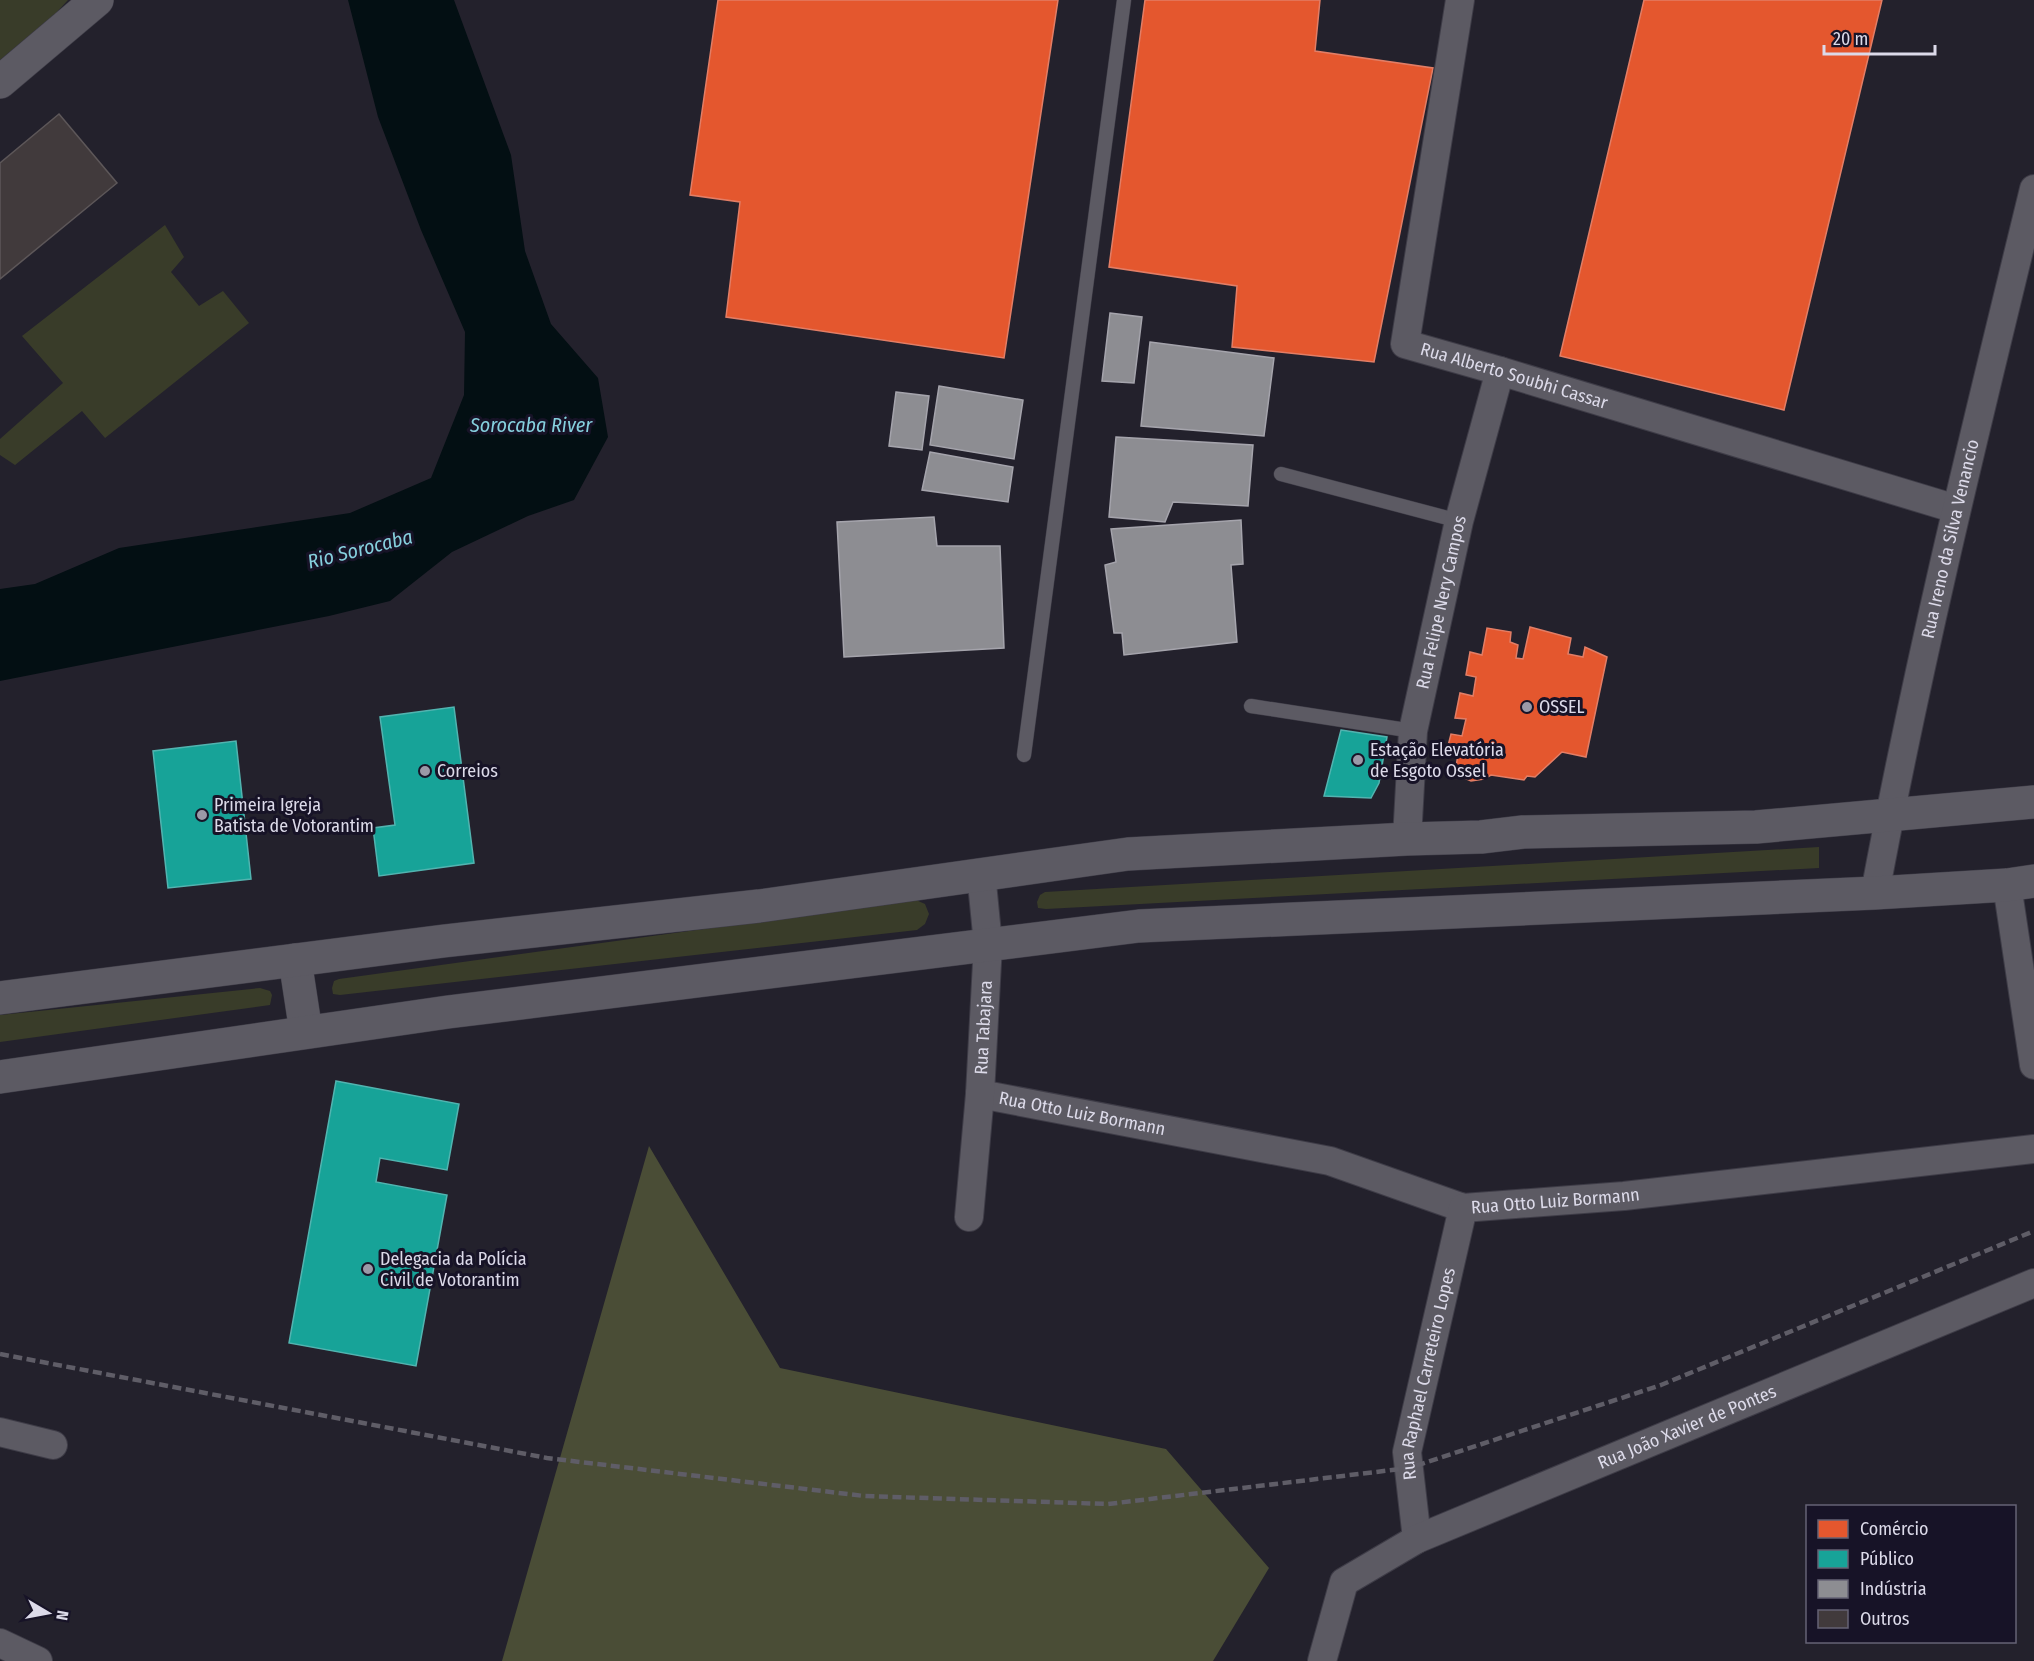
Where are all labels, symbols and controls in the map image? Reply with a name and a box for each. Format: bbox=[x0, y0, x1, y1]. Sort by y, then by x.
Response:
scale bar bbox=[1824, 18, 1935, 56]
text: 20 m bbox=[1833, 28, 1868, 50]
street label: Rua Alberto Soubhi Cassar bbox=[1418, 338, 1611, 414]
water label: Sorocaba River bbox=[469, 413, 593, 437]
street label: Rua Ireno da Silva Venancio bbox=[1917, 437, 1984, 641]
street label: Rua Felipe Nery Campos bbox=[1411, 512, 1471, 691]
water label: Rio Sorocaba bbox=[305, 524, 415, 574]
place label: OSSEL bbox=[1539, 696, 1584, 718]
marker: OSSEL bbox=[1520, 700, 1534, 714]
place label: Estação Elevatória de Esgoto Ossel bbox=[1370, 739, 1504, 782]
marker: Estação Elevatória de Esgoto Ossel bbox=[1351, 753, 1365, 767]
place label: Correios bbox=[437, 760, 498, 782]
marker: Correios bbox=[418, 764, 432, 778]
place label: Primeira Igreja Batista de Votorantim bbox=[214, 794, 374, 837]
marker: Primeira Igreja Batista de Votorantim bbox=[195, 808, 209, 822]
street label: Rua Tabajara bbox=[970, 980, 997, 1075]
street label: Rua Otto Luiz Bormann bbox=[997, 1087, 1167, 1140]
street label: Rua Otto Luiz Bormann bbox=[1470, 1183, 1641, 1218]
place label: Delegacia da Polícia Civil de Votorantim bbox=[380, 1248, 527, 1291]
marker: Delegacia da Polícia Civil de Votorantim bbox=[361, 1262, 375, 1276]
street label: Rua Raphael Carreteiro Lopes bbox=[1396, 1265, 1460, 1481]
street label: Rua João Xavier de Pontes bbox=[1594, 1380, 1780, 1474]
legend bbox=[1806, 1505, 2016, 1643]
text: Comércio bbox=[1860, 1518, 1928, 1540]
text: Público bbox=[1860, 1548, 1914, 1570]
text: Indústria bbox=[1860, 1578, 1927, 1600]
north arrow bbox=[18, 1583, 78, 1643]
text: Outros bbox=[1860, 1608, 1910, 1630]
text: N bbox=[52, 1609, 72, 1622]

